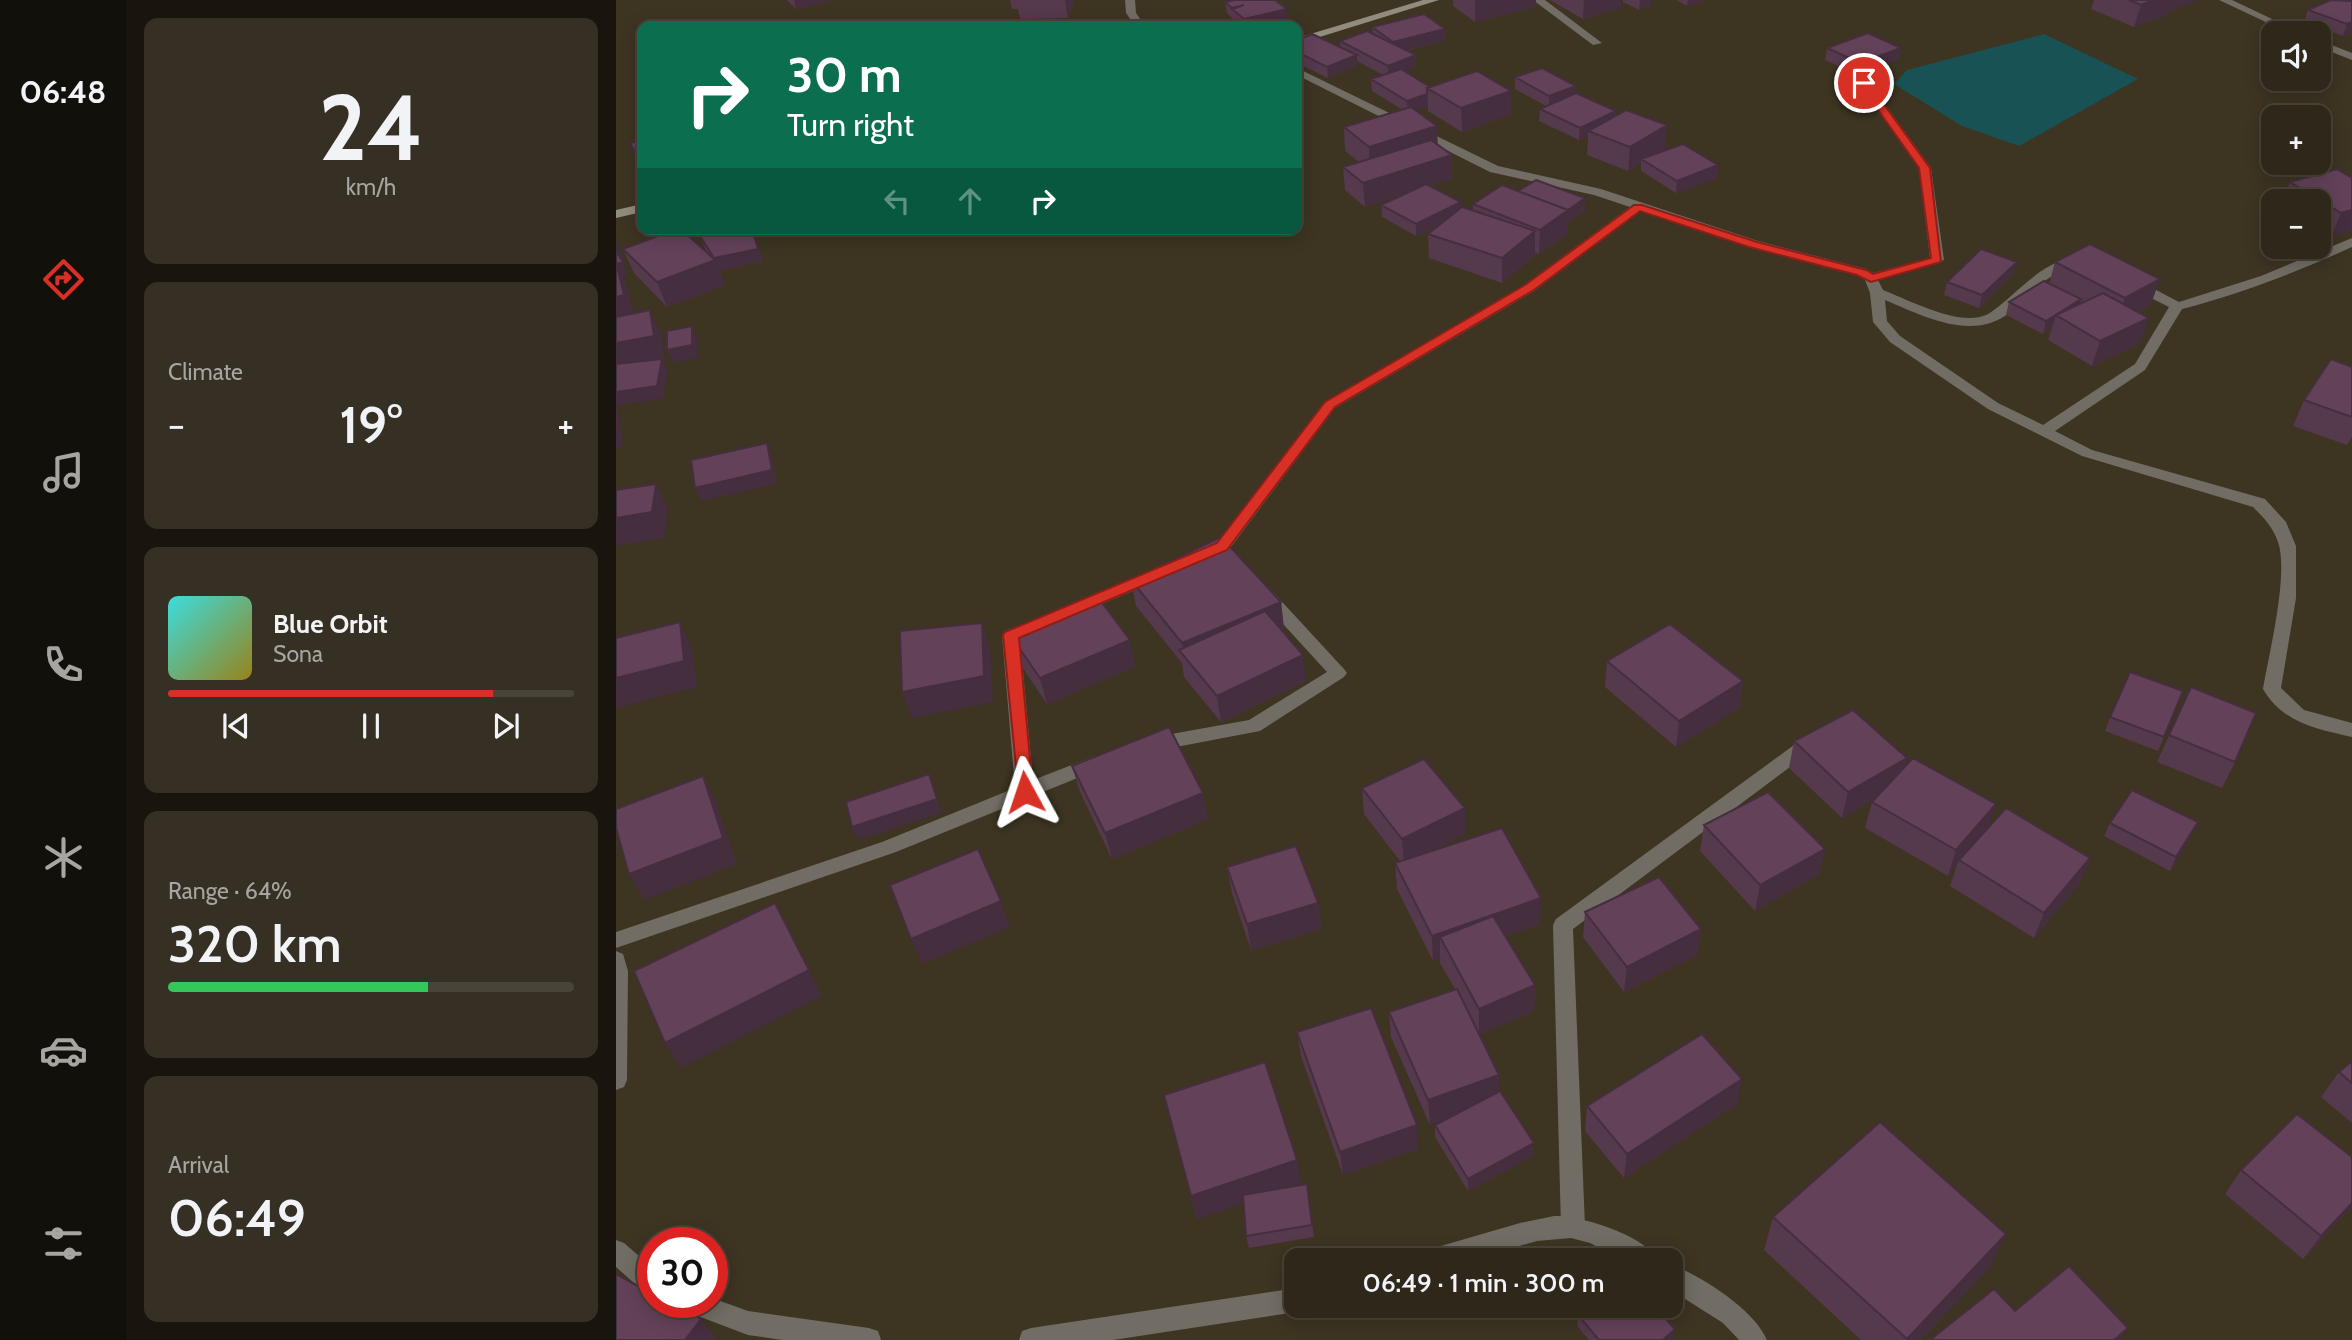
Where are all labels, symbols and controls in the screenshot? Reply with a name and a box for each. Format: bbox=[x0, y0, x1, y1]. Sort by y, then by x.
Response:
map controls bbox=[2261, 21, 2331, 259]
button: sound bbox=[2261, 21, 2331, 91]
text: 30 m bbox=[787, 45, 902, 104]
icon: right bbox=[672, 49, 763, 140]
pin bbox=[1834, 53, 1894, 113]
icon: arrive bbox=[1845, 64, 1883, 102]
text: 06:48 bbox=[20, 72, 106, 111]
text: 24 bbox=[319, 72, 423, 183]
text: Turn right bbox=[787, 105, 914, 144]
button: + bbox=[2261, 105, 2331, 175]
text: km/h bbox=[346, 173, 396, 201]
icon: left bbox=[878, 182, 916, 220]
icon: ahead bbox=[951, 182, 989, 220]
icon: right bbox=[1024, 182, 1062, 220]
button: − bbox=[2261, 189, 2331, 259]
icon: directions bbox=[39, 255, 88, 304]
text: Climate bbox=[168, 358, 243, 386]
text: 19° bbox=[340, 393, 402, 456]
text: − bbox=[168, 401, 185, 448]
text: + bbox=[557, 401, 574, 448]
icon: music bbox=[39, 448, 88, 497]
text: Blue Orbit bbox=[273, 608, 388, 640]
icon: phone bbox=[39, 640, 88, 689]
text: Sona bbox=[273, 640, 323, 668]
icon: previous bbox=[217, 707, 255, 745]
icon: pause bbox=[352, 707, 390, 745]
icon: next bbox=[487, 707, 525, 745]
position arrow bbox=[988, 755, 1062, 829]
icon: climate bbox=[39, 833, 88, 882]
text: Range · 64% bbox=[168, 877, 292, 905]
text: 320 km bbox=[168, 912, 342, 975]
icon: car bbox=[39, 1026, 88, 1075]
text: Arrival bbox=[168, 1151, 229, 1179]
text: 06:49 bbox=[168, 1186, 306, 1249]
icon: filters bbox=[39, 1219, 88, 1268]
speed limit sign: 30 bbox=[637, 1227, 728, 1318]
text: 06:49 · 1 min · 300 m bbox=[1363, 1267, 1604, 1299]

